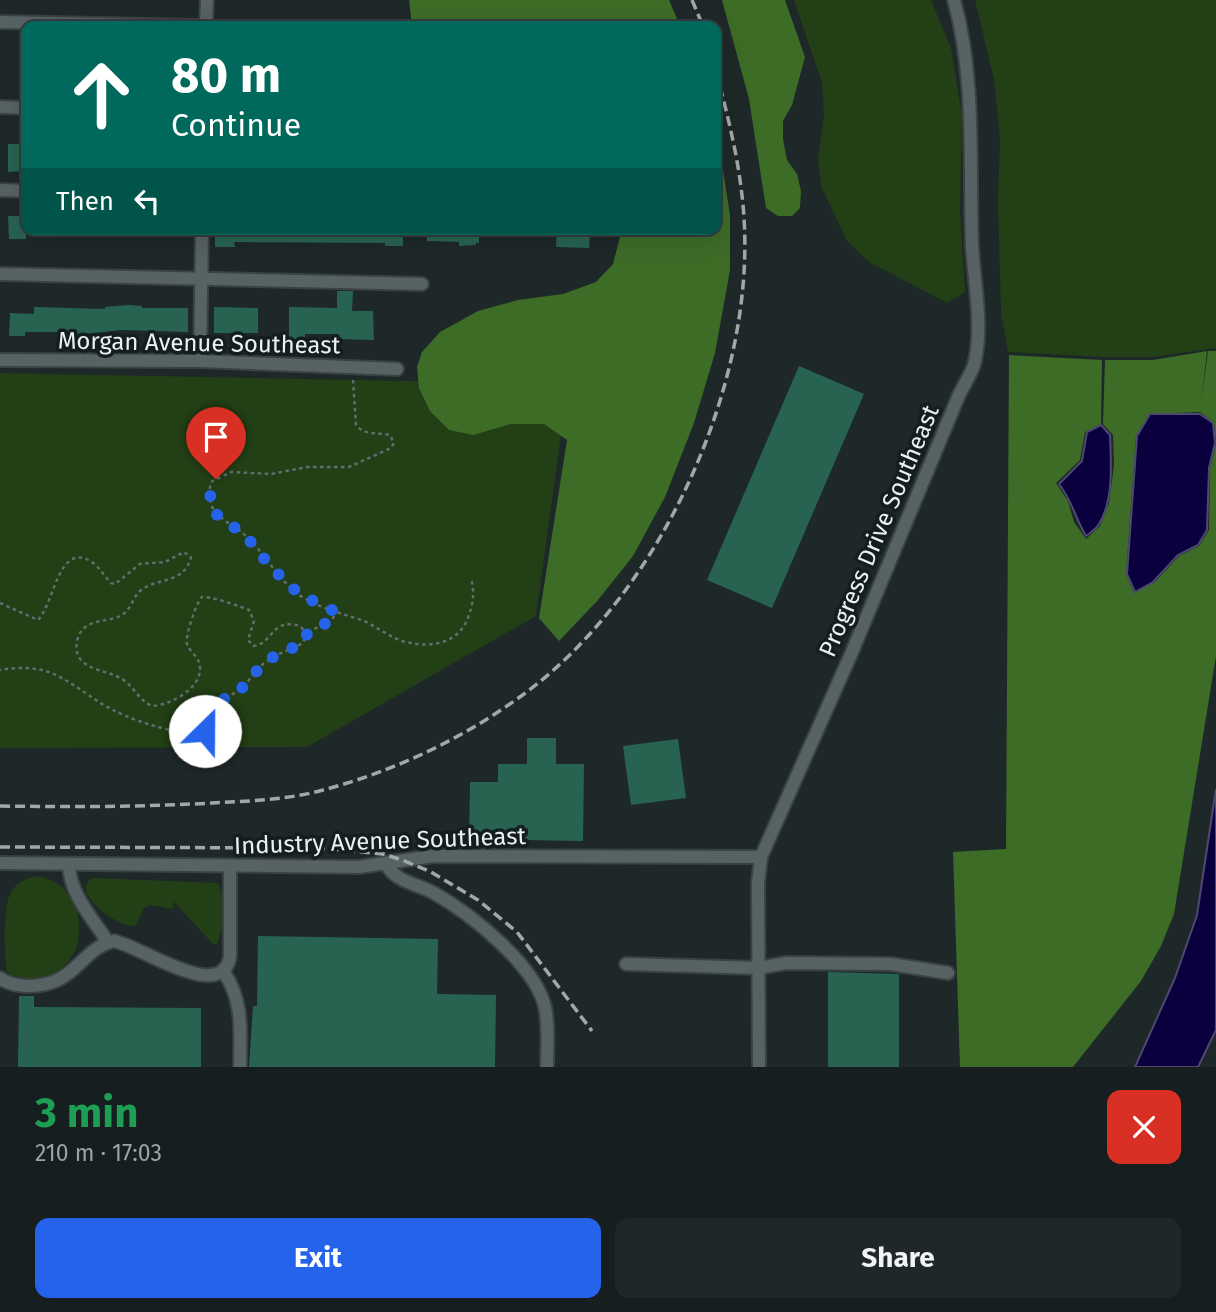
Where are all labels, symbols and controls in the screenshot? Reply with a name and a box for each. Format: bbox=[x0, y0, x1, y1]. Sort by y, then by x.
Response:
text: 80 m bbox=[171, 46, 281, 105]
icon: ahead bbox=[56, 49, 147, 140]
text: Continue bbox=[171, 106, 301, 144]
icon: left bbox=[128, 182, 166, 220]
text: Then bbox=[56, 186, 114, 217]
street label: Morgan Avenue Southeast bbox=[58, 327, 341, 359]
street label: Progress Drive Southeast bbox=[813, 401, 945, 661]
pin bbox=[186, 407, 246, 479]
icon: arrive bbox=[197, 418, 235, 456]
position arrow bbox=[168, 694, 242, 768]
street label: Industry Avenue Southeast bbox=[234, 822, 527, 860]
text: 3 min bbox=[35, 1088, 138, 1138]
button: close bbox=[1107, 1090, 1181, 1164]
text: 210 m · 17:03 bbox=[35, 1139, 162, 1167]
button: Exit bbox=[35, 1218, 601, 1298]
button: Share bbox=[615, 1218, 1181, 1298]

